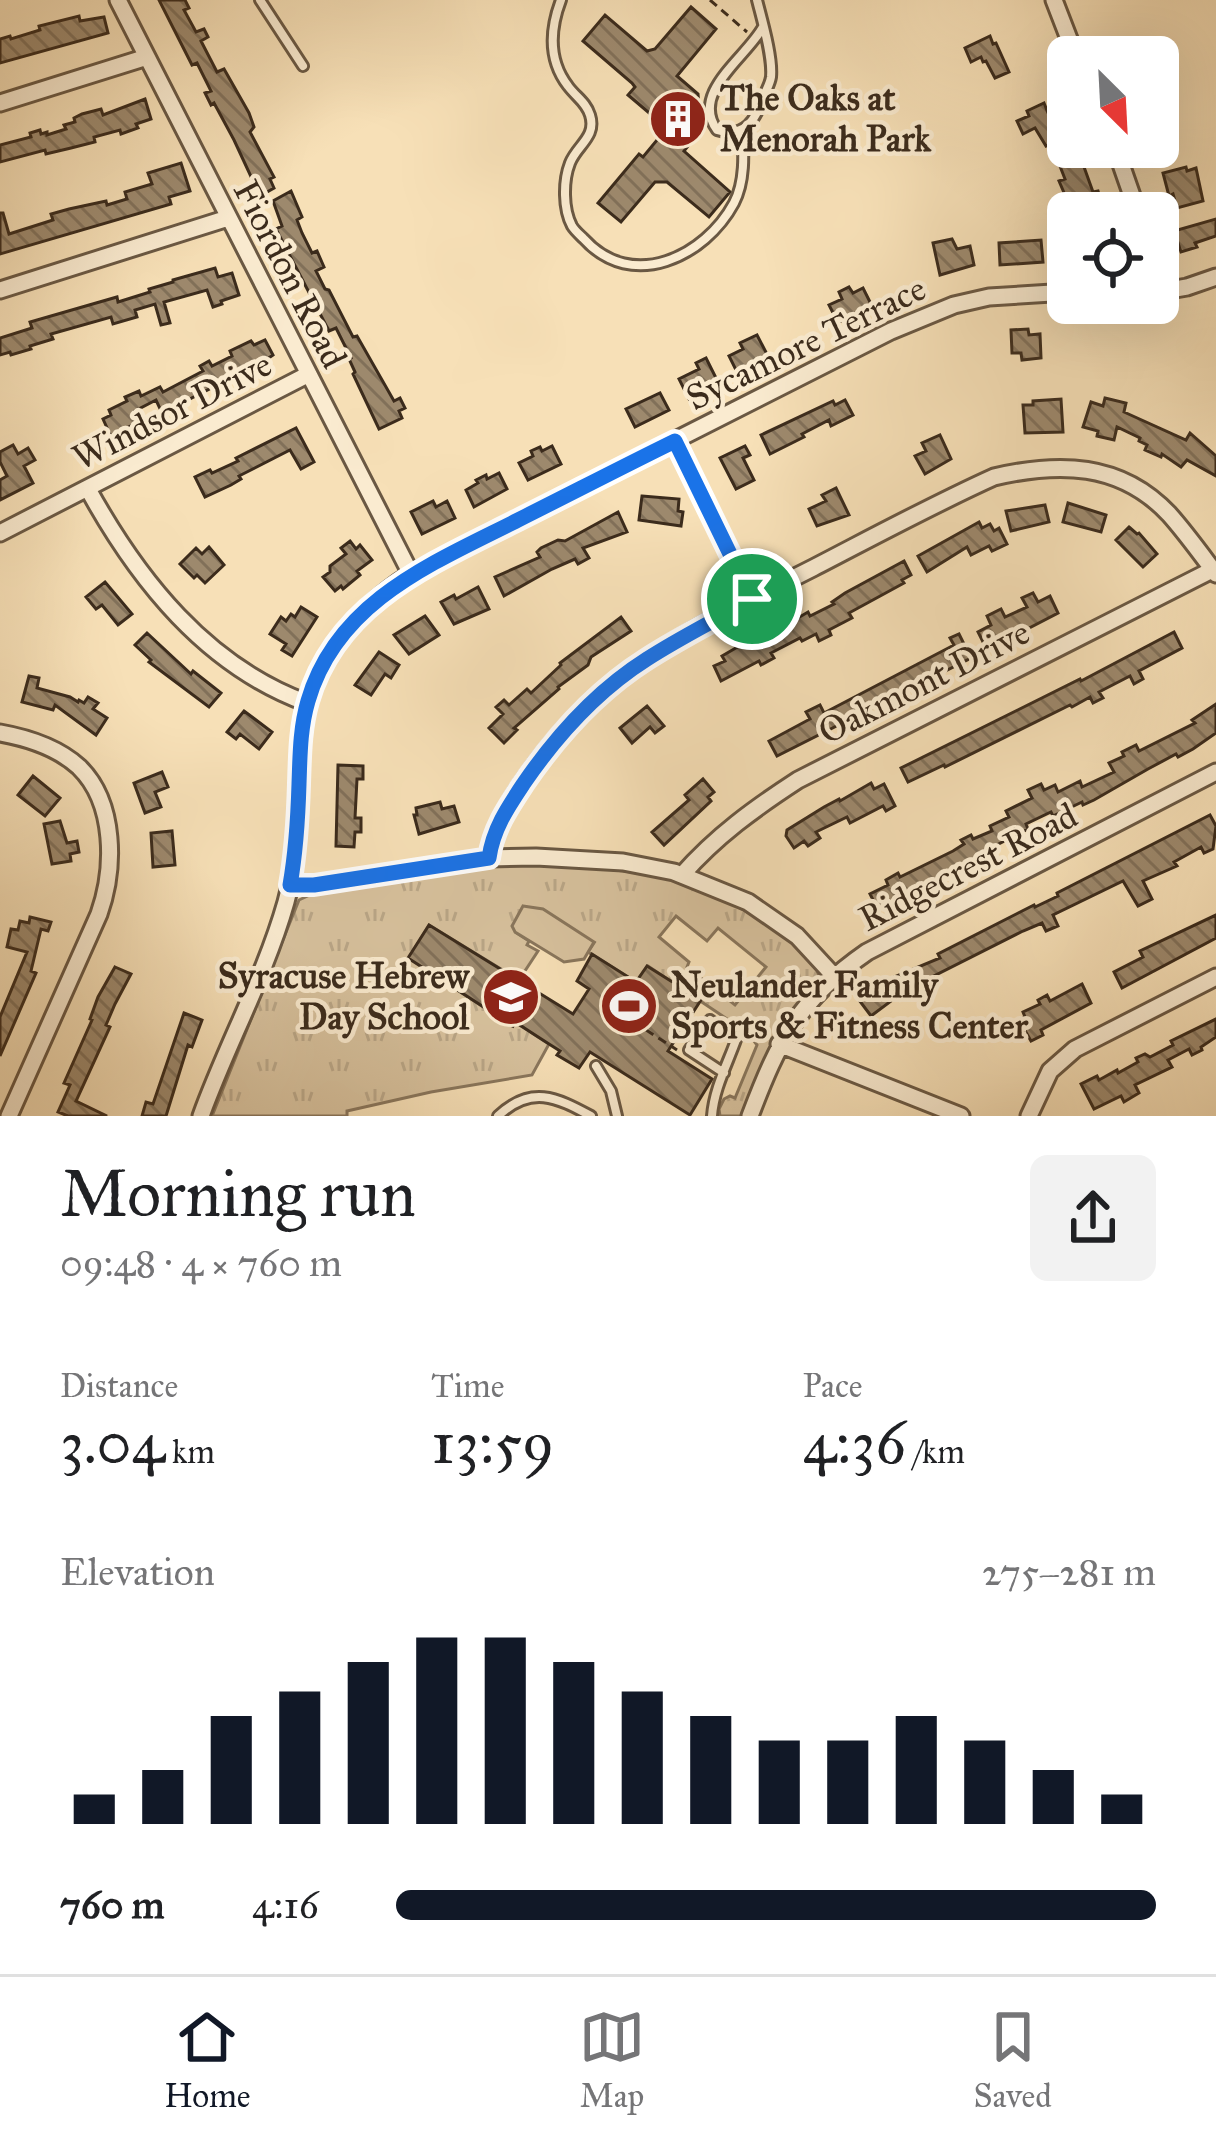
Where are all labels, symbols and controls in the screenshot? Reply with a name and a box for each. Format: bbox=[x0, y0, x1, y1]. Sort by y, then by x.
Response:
north arrow bbox=[1047, 36, 1179, 168]
map controls bbox=[1047, 36, 1179, 324]
place label: The Oaks at Menorah Park bbox=[720, 76, 932, 161]
building icon: The Oaks at Menorah Park bbox=[647, 88, 709, 150]
street label: Fiordon Road bbox=[224, 173, 356, 375]
button: locate bbox=[1047, 192, 1179, 324]
street label: Sycamore Terrace bbox=[679, 266, 933, 420]
street label: Windsor Drive bbox=[65, 342, 279, 480]
pin bbox=[701, 548, 803, 650]
icon: arrive bbox=[719, 566, 785, 632]
street label: Oakmont Drive bbox=[811, 610, 1037, 754]
street label: Ridgecrest Road bbox=[852, 793, 1084, 941]
place label: Syracuse Hebrew Day School bbox=[218, 954, 470, 1039]
place label: Neulander Family Sports & Fitness Center bbox=[671, 963, 1028, 1048]
school or university icon: Syracuse Hebrew Day School bbox=[480, 966, 542, 1028]
sports icon: Neulander Family Sports & Fitness Center bbox=[598, 975, 660, 1037]
text: Morning run bbox=[60, 1153, 416, 1234]
button: share bbox=[1030, 1155, 1156, 1281]
text: 09:48 · 4 × 760 m bbox=[60, 1239, 342, 1287]
text: Distance bbox=[60, 1366, 178, 1406]
text: Time bbox=[431, 1366, 504, 1406]
text: Pace bbox=[803, 1366, 863, 1406]
text: 3.04 bbox=[60, 1406, 165, 1479]
text: 13:59 bbox=[431, 1406, 554, 1479]
text: 4:36 bbox=[803, 1406, 906, 1479]
text: km bbox=[165, 1432, 215, 1472]
text: /km bbox=[906, 1432, 965, 1472]
text: Elevation bbox=[60, 1548, 215, 1596]
text: 275–281 m bbox=[982, 1548, 1156, 1596]
text: 760 m bbox=[60, 1881, 165, 1929]
text: 4:16 bbox=[252, 1881, 319, 1929]
tab: Home bbox=[164, 2004, 251, 2116]
tab: Map bbox=[579, 2004, 645, 2116]
tab: Saved bbox=[973, 2004, 1052, 2116]

